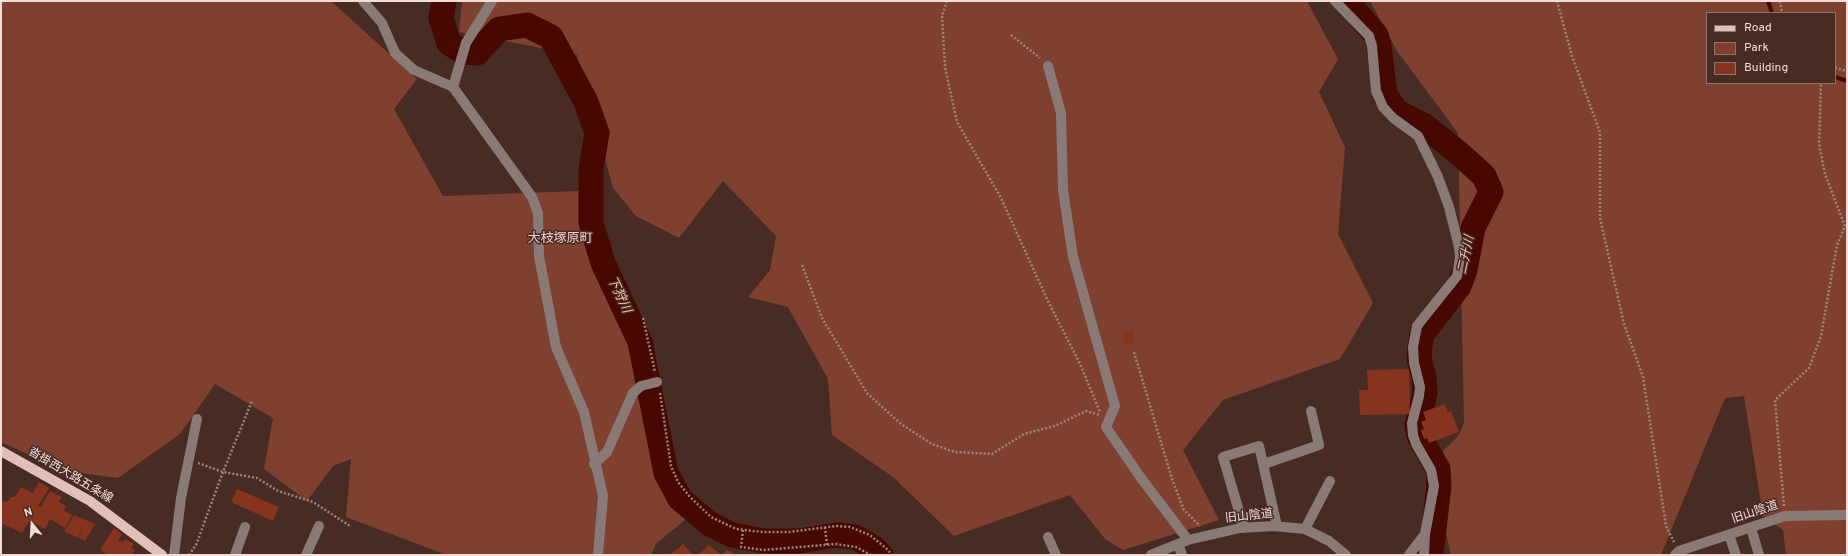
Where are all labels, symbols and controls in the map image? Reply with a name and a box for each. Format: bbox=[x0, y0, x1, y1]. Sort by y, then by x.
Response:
legend bbox=[1706, 12, 1836, 84]
text: Road bbox=[1744, 20, 1772, 36]
text: Park bbox=[1744, 40, 1769, 56]
text: Building bbox=[1744, 60, 1788, 76]
district label: 大枝塚原町 bbox=[528, 231, 592, 247]
water label: 二升川 bbox=[1455, 234, 1479, 276]
water label: 下狩川 bbox=[603, 274, 633, 316]
street label: 沓掛西大路五条線 bbox=[25, 445, 115, 507]
street label: 旧山陰道 bbox=[1730, 499, 1780, 527]
north arrow bbox=[12, 504, 52, 544]
text: N bbox=[22, 505, 34, 520]
street label: 旧山陰道 bbox=[1224, 507, 1274, 527]

